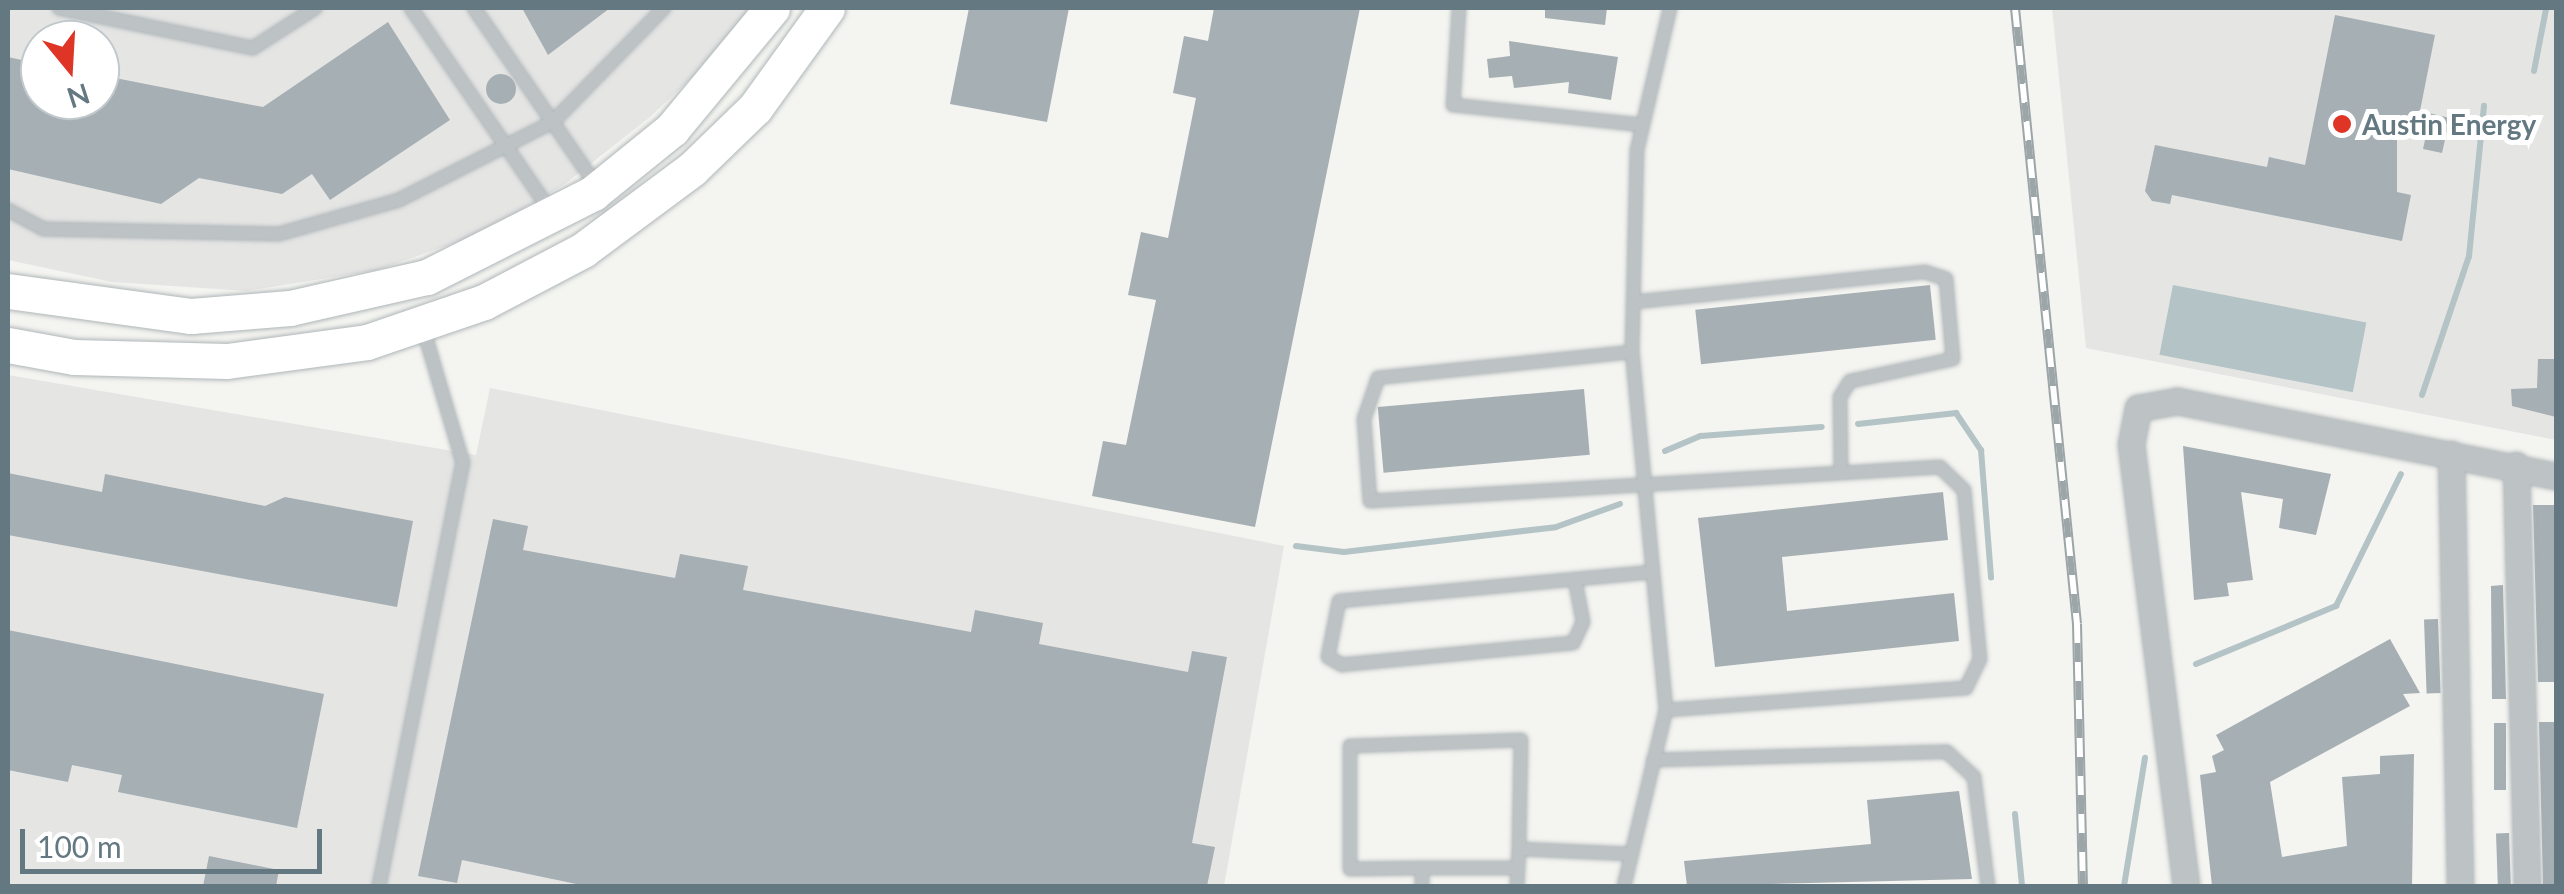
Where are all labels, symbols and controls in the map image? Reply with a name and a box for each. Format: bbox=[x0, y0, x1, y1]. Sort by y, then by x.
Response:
north arrow bbox=[20, 20, 120, 120]
text: N bbox=[63, 77, 94, 116]
place label: Austin Energy bbox=[2362, 107, 2536, 141]
marker: Austin Energy bbox=[2331, 113, 2353, 135]
scale bar bbox=[25, 809, 328, 871]
text: 100 m bbox=[37, 828, 122, 864]

